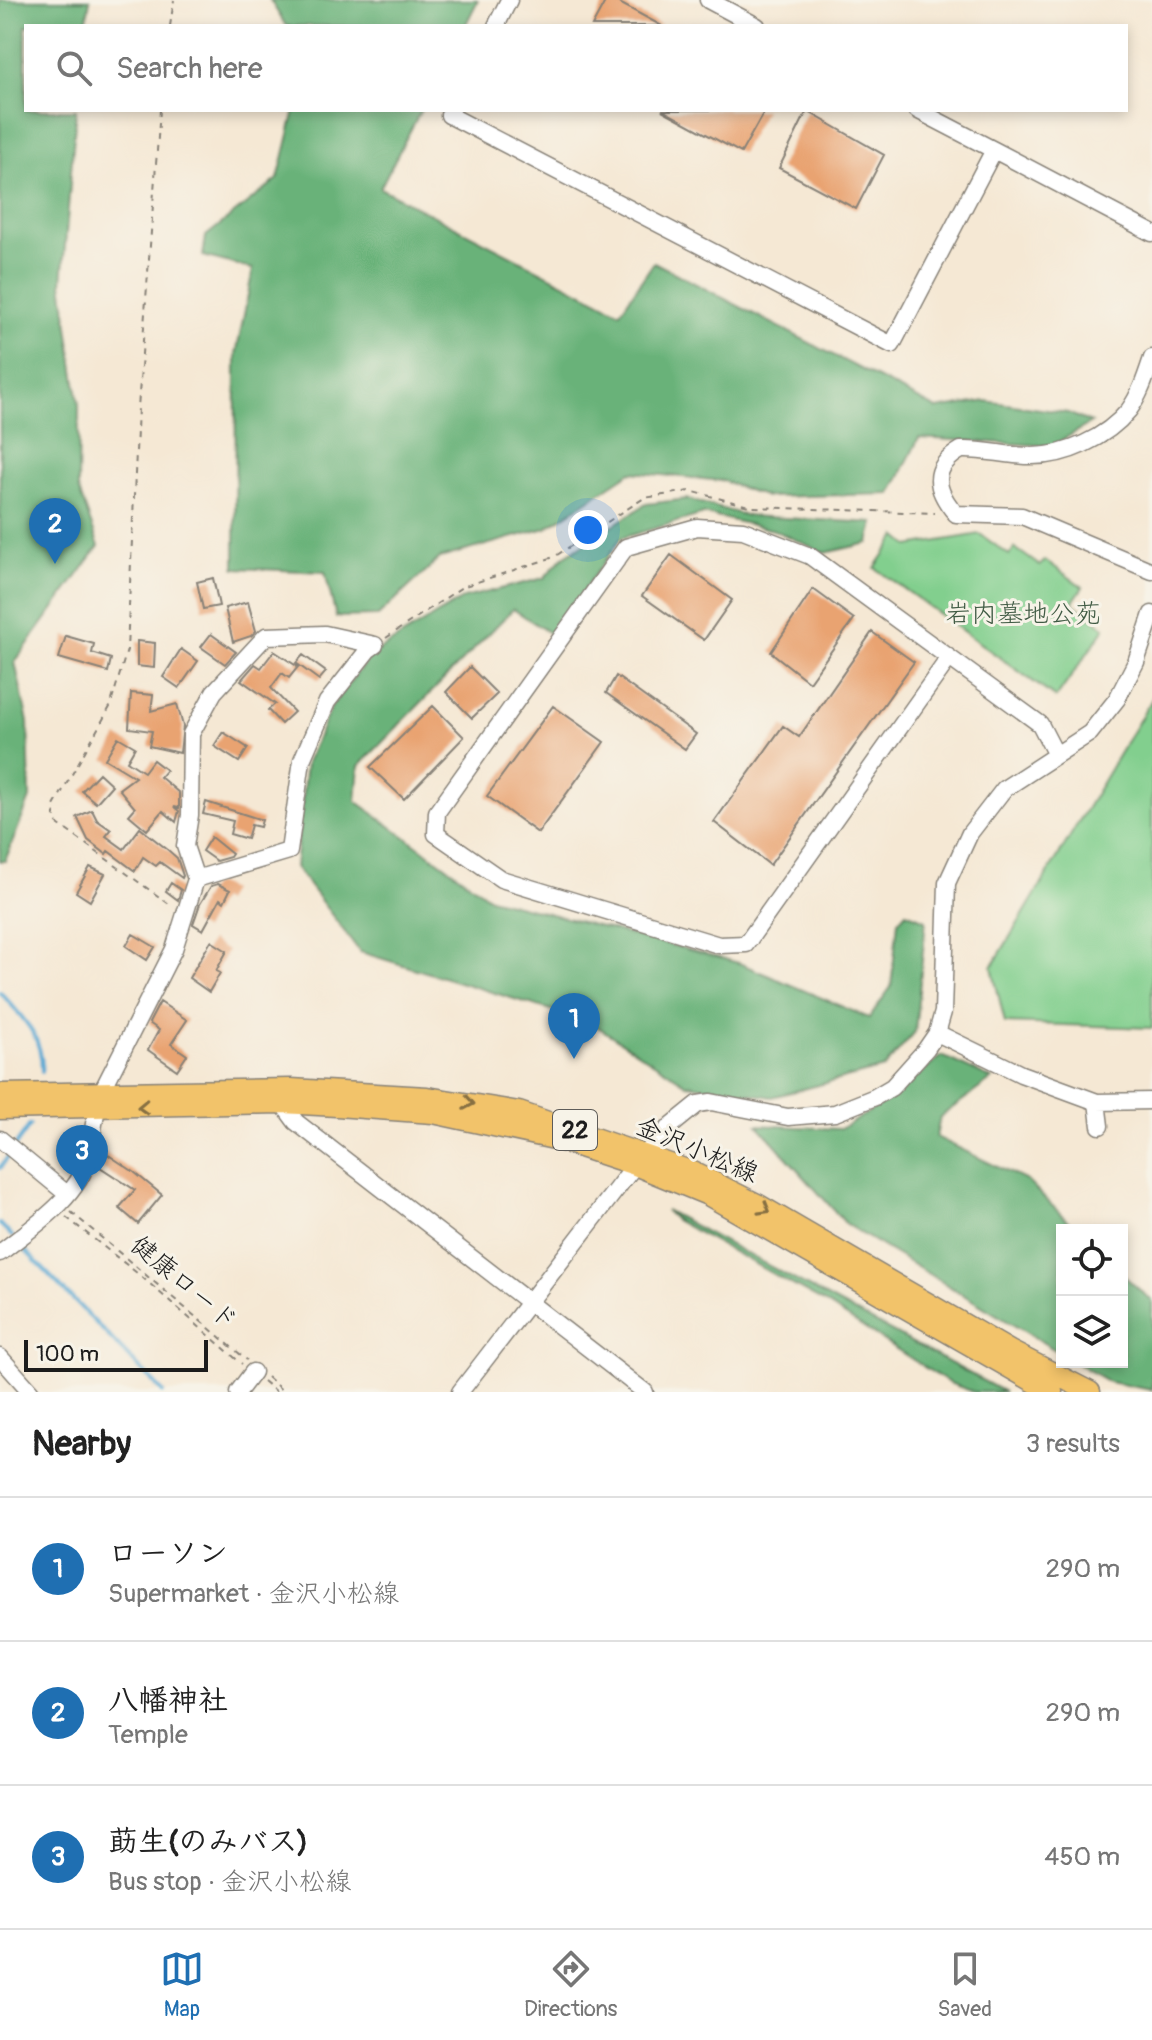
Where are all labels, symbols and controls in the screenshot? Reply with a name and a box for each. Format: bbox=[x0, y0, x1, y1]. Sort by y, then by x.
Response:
search box bbox=[24, 24, 1128, 112]
icon: search bbox=[52, 46, 96, 90]
text: Search here bbox=[116, 50, 263, 87]
pin: 2 bbox=[29, 498, 81, 564]
your location bbox=[568, 510, 608, 550]
park label: 岩内墓地公苑 bbox=[945, 598, 1101, 630]
pin: 1 bbox=[548, 993, 600, 1059]
one-way arrow bbox=[462, 1094, 476, 1111]
one-way arrow bbox=[136, 1099, 149, 1116]
road number: 22 bbox=[553, 1110, 597, 1150]
street label: 金沢小松線 bbox=[631, 1110, 763, 1190]
pin: 3 bbox=[56, 1125, 108, 1191]
one-way arrow bbox=[756, 1199, 771, 1215]
map controls bbox=[1056, 1224, 1128, 1368]
button: locate bbox=[1056, 1224, 1128, 1296]
street label: 健康ロード bbox=[124, 1229, 244, 1337]
button: layers bbox=[1056, 1296, 1128, 1368]
scale bar bbox=[24, 1336, 208, 1372]
text: 100 m bbox=[36, 1340, 99, 1368]
text: Nearby bbox=[32, 1423, 131, 1466]
text: 3 results bbox=[1026, 1428, 1120, 1460]
text: ローソン bbox=[108, 1535, 228, 1572]
text: 1 bbox=[53, 1553, 63, 1585]
text: 290 m bbox=[1046, 1553, 1120, 1585]
text: Supermarket · 金沢小松線 bbox=[108, 1578, 399, 1610]
text: 八幡神社 bbox=[108, 1682, 228, 1719]
text: 2 bbox=[51, 1697, 65, 1729]
text: 290 m bbox=[1046, 1697, 1120, 1729]
text: Temple bbox=[108, 1719, 188, 1751]
text: 莇生(のみバス) bbox=[108, 1823, 308, 1860]
text: 3 bbox=[51, 1841, 65, 1873]
text: 450 m bbox=[1044, 1841, 1120, 1873]
text: Bus stop · 金沢小松線 bbox=[108, 1866, 351, 1898]
tab: Map bbox=[160, 1947, 204, 2023]
tab: Directions bbox=[524, 1947, 617, 2023]
tab: Saved bbox=[937, 1947, 992, 2023]

